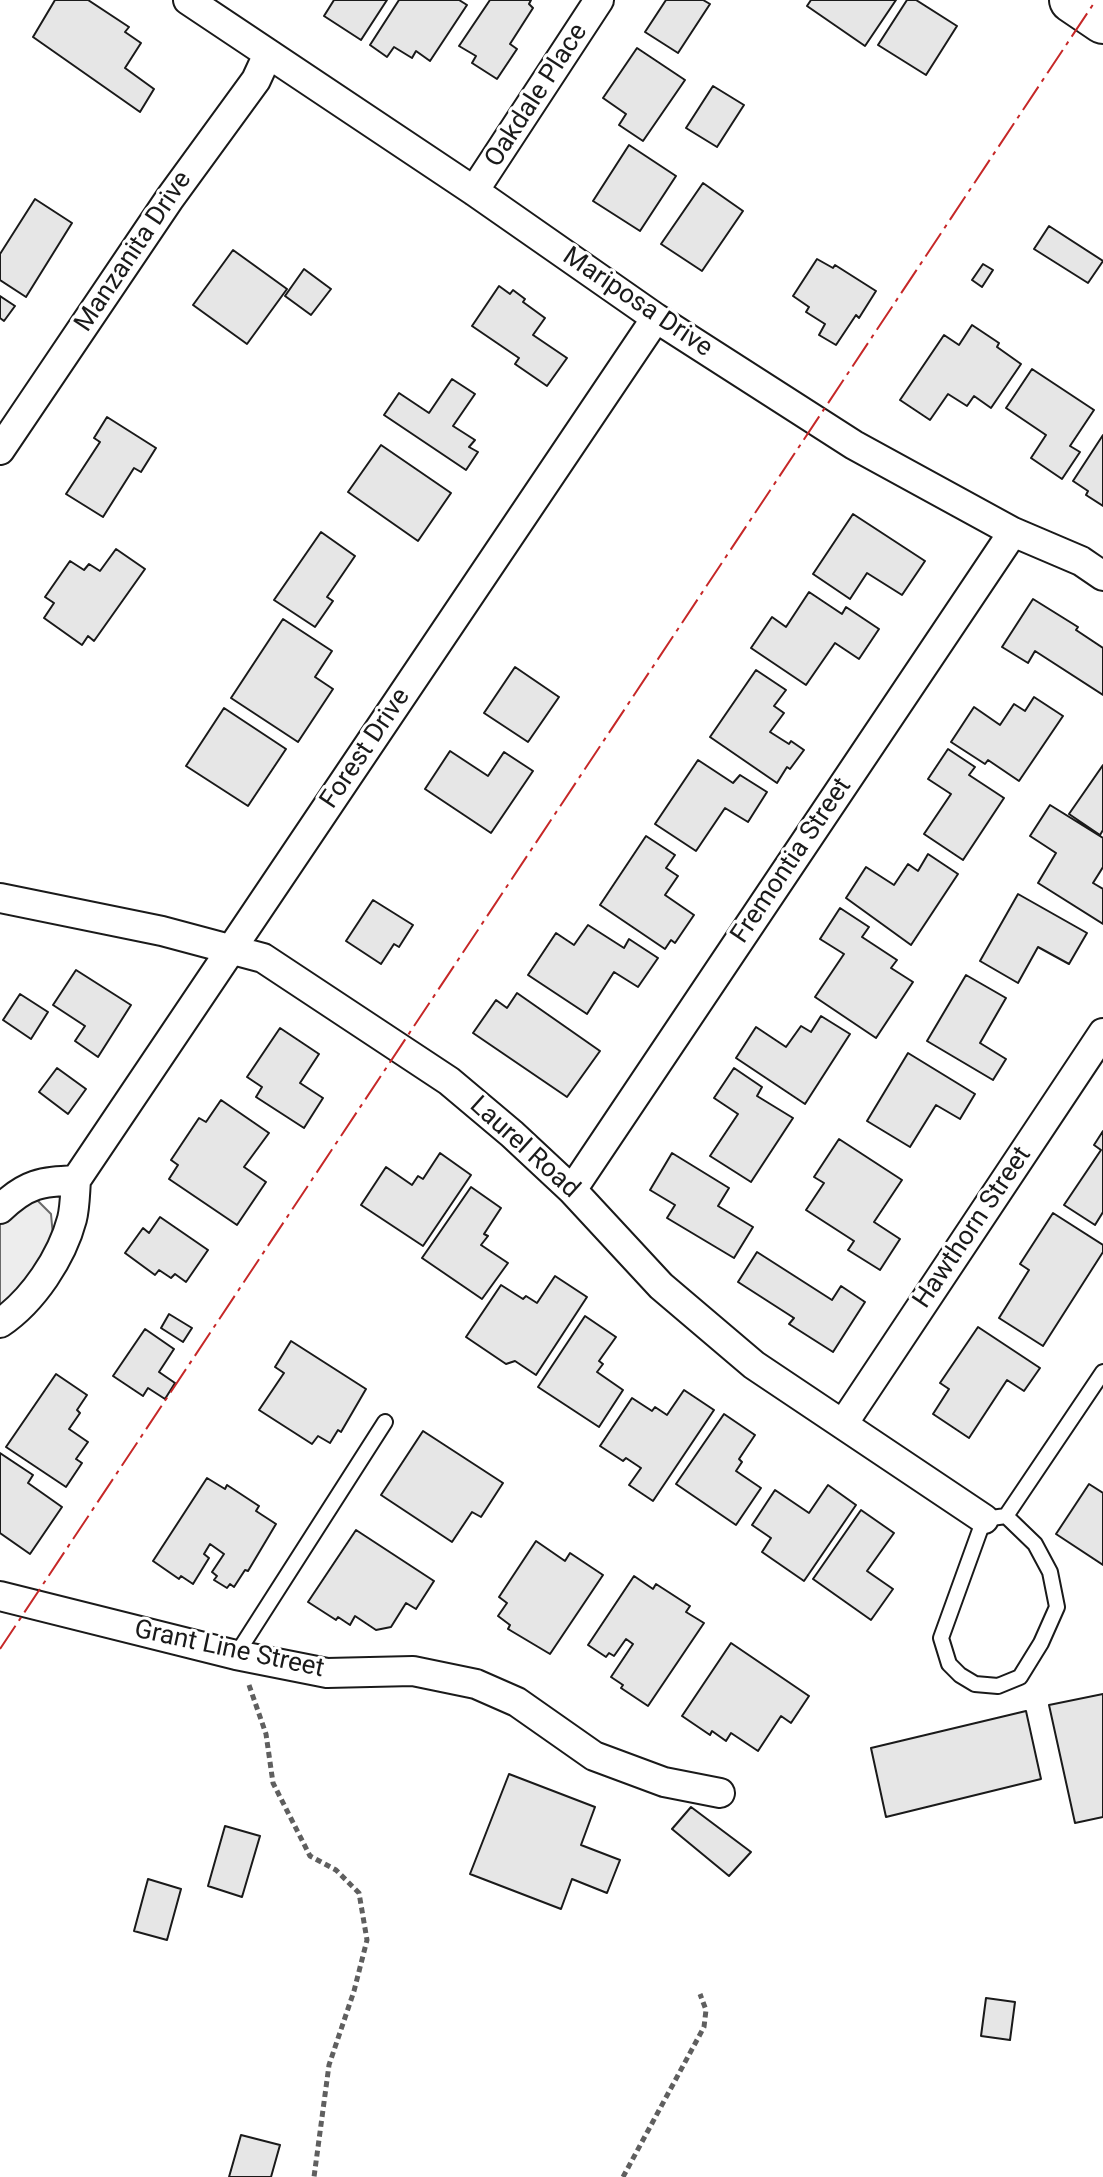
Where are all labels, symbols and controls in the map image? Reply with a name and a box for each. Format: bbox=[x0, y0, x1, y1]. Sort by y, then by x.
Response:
street label: Oakdale Place bbox=[479, 18, 595, 174]
street label: Manzanita Drive bbox=[69, 166, 199, 338]
street label: Mariposa Drive bbox=[556, 241, 718, 365]
street label: Forest Drive bbox=[314, 683, 418, 815]
street label: Fremontia Street bbox=[725, 773, 859, 949]
street label: Laurel Road bbox=[463, 1090, 585, 1206]
street label: Hawthorn Street bbox=[907, 1141, 1039, 1315]
street label: Grant Line Street bbox=[131, 1615, 327, 1685]

